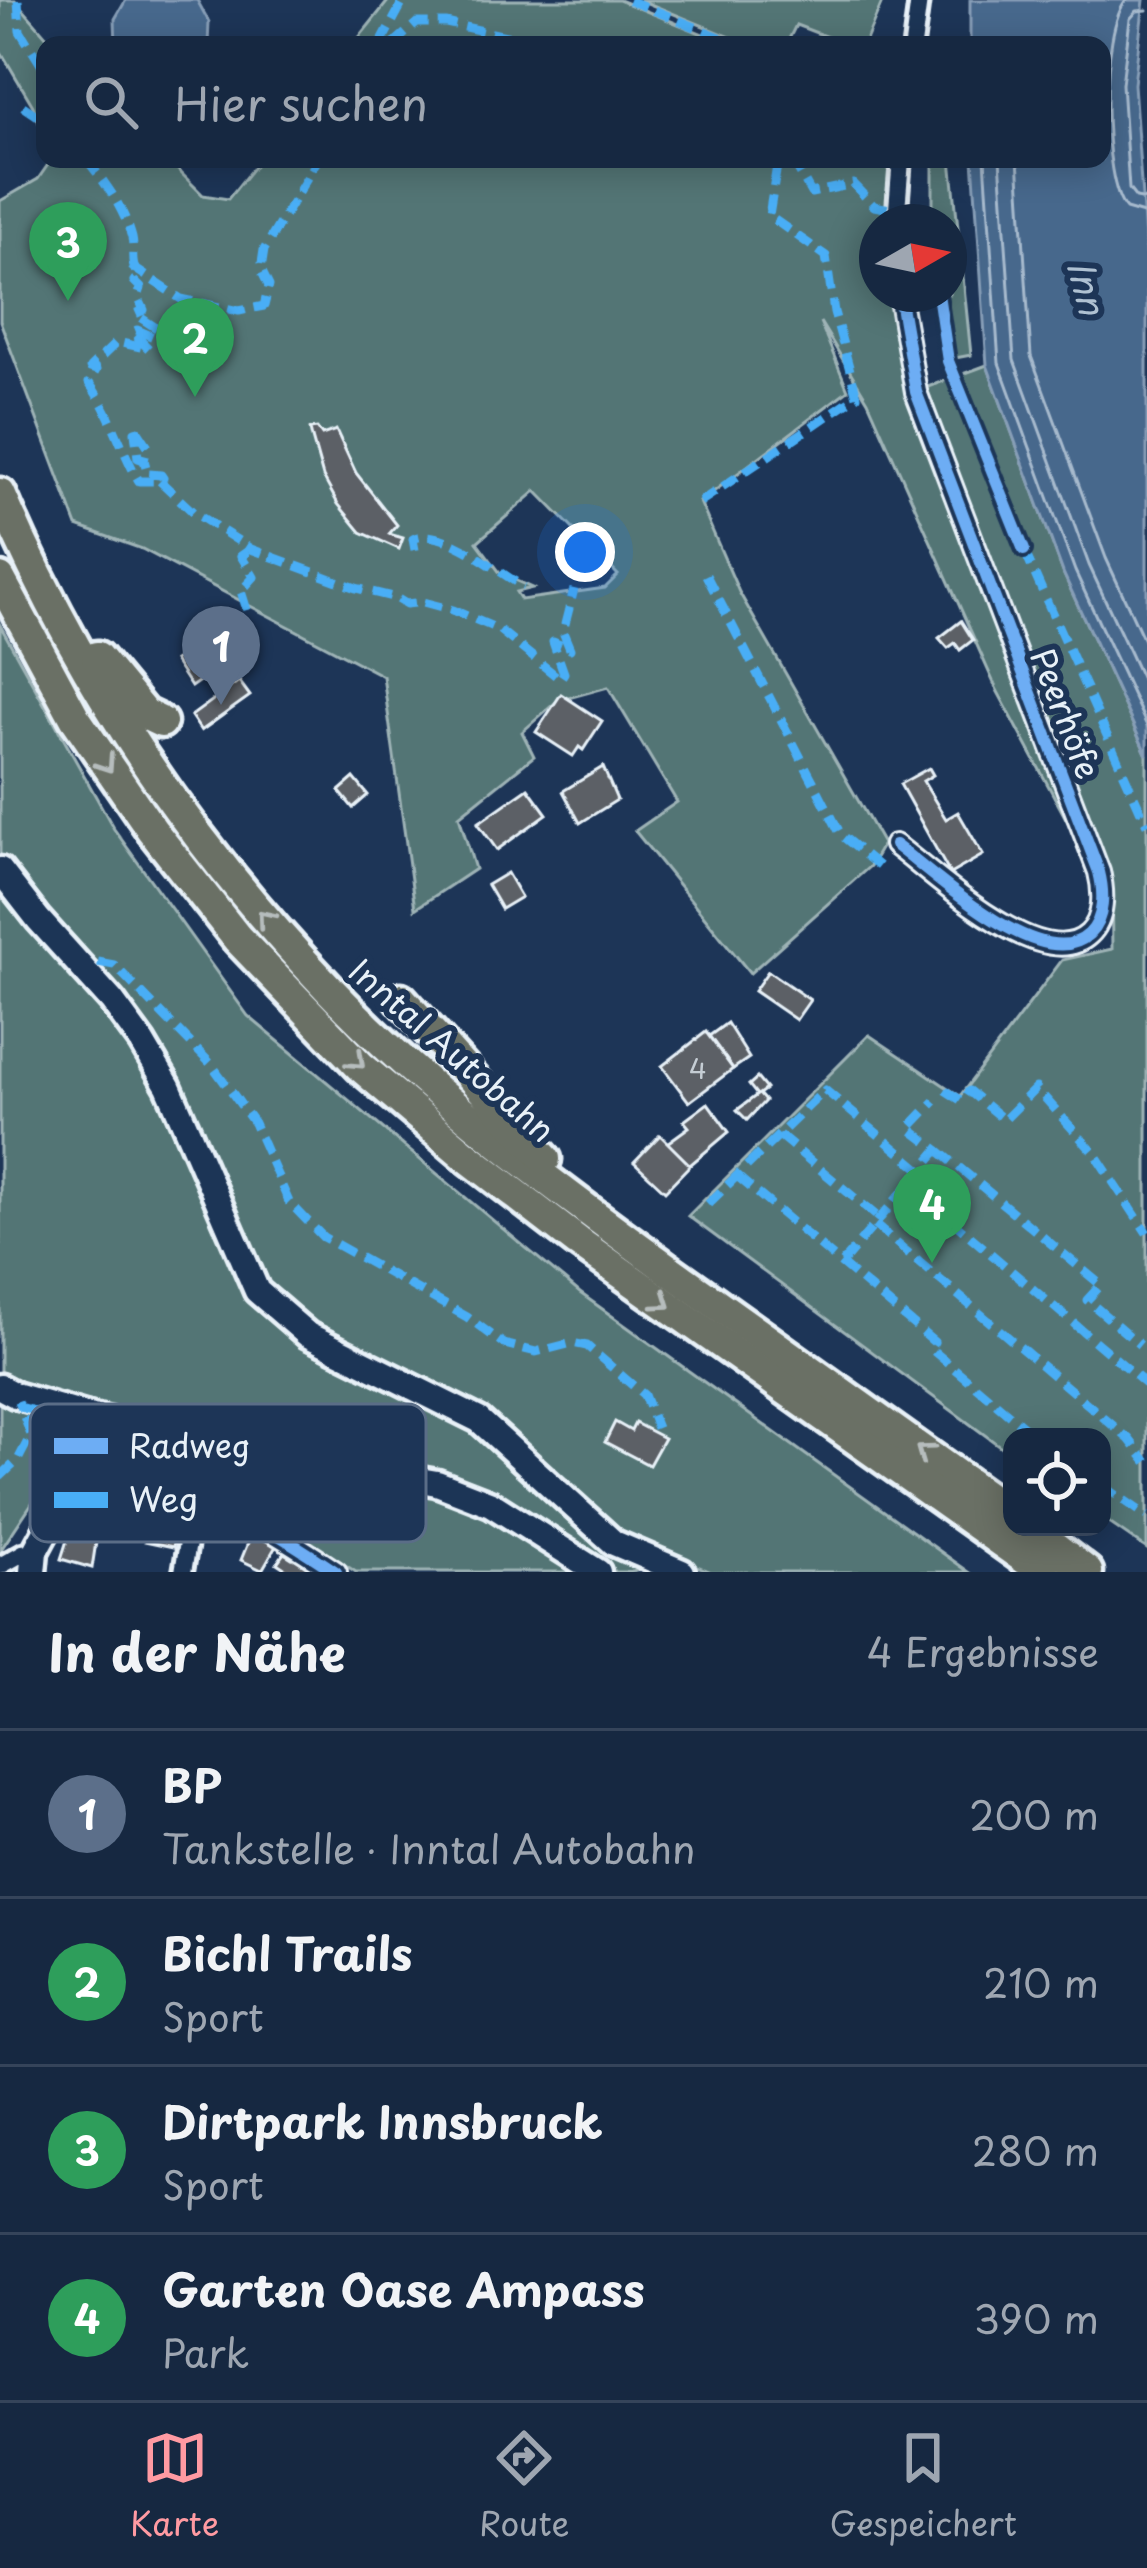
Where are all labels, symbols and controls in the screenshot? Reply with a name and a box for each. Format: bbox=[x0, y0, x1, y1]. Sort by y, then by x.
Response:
search box bbox=[36, 36, 1111, 168]
text: Hier suchen bbox=[174, 68, 428, 136]
icon: search bbox=[78, 69, 144, 135]
pin: 3 bbox=[29, 202, 107, 301]
north arrow bbox=[859, 204, 967, 312]
water label: Inn bbox=[1055, 254, 1121, 321]
pin: 2 bbox=[156, 298, 234, 397]
your location bbox=[555, 522, 615, 582]
pin: 1 bbox=[182, 606, 260, 705]
street label: Peerhöfe bbox=[1019, 641, 1115, 785]
one-way arrow bbox=[92, 750, 114, 772]
one-way arrow bbox=[257, 910, 279, 932]
street label: Inntal Autobahn bbox=[339, 945, 567, 1153]
one-way arrow bbox=[343, 1047, 364, 1069]
house number: 4 bbox=[689, 1047, 707, 1088]
pin: 4 bbox=[893, 1164, 971, 1263]
one-way arrow bbox=[650, 1288, 672, 1310]
legend bbox=[30, 1404, 426, 1542]
text: Radweg bbox=[129, 1419, 250, 1469]
map controls bbox=[1003, 1428, 1111, 1536]
button: locate bbox=[1003, 1428, 1111, 1536]
one-way arrow bbox=[915, 1444, 937, 1466]
text: Weg bbox=[129, 1473, 198, 1523]
text: In der Nähe bbox=[48, 1612, 345, 1689]
text: 4 Ergebnisse bbox=[867, 1621, 1099, 1680]
text: BP bbox=[162, 1750, 222, 1818]
text: 1 bbox=[78, 1784, 96, 1843]
text: 200 m bbox=[969, 1784, 1099, 1843]
text: Tankstelle · Inntal Autobahn bbox=[162, 1818, 696, 1877]
text: Bichl Trails bbox=[162, 1918, 413, 1986]
text: 2 bbox=[73, 1952, 101, 2011]
text: 210 m bbox=[983, 1952, 1099, 2011]
text: Sport bbox=[162, 1986, 264, 2045]
text: Dirtpark Innsbruck bbox=[162, 2086, 603, 2154]
text: 3 bbox=[74, 2120, 100, 2179]
text: 280 m bbox=[972, 2120, 1099, 2179]
text: Sport bbox=[162, 2154, 264, 2213]
text: Garten Oase Ampass bbox=[162, 2254, 645, 2322]
text: 4 bbox=[74, 2288, 100, 2347]
text: 390 m bbox=[974, 2288, 1099, 2347]
text: Park bbox=[162, 2322, 249, 2381]
tab: Karte bbox=[130, 2425, 219, 2547]
tab: Route bbox=[479, 2425, 570, 2547]
tab: Gespeichert bbox=[829, 2425, 1017, 2547]

